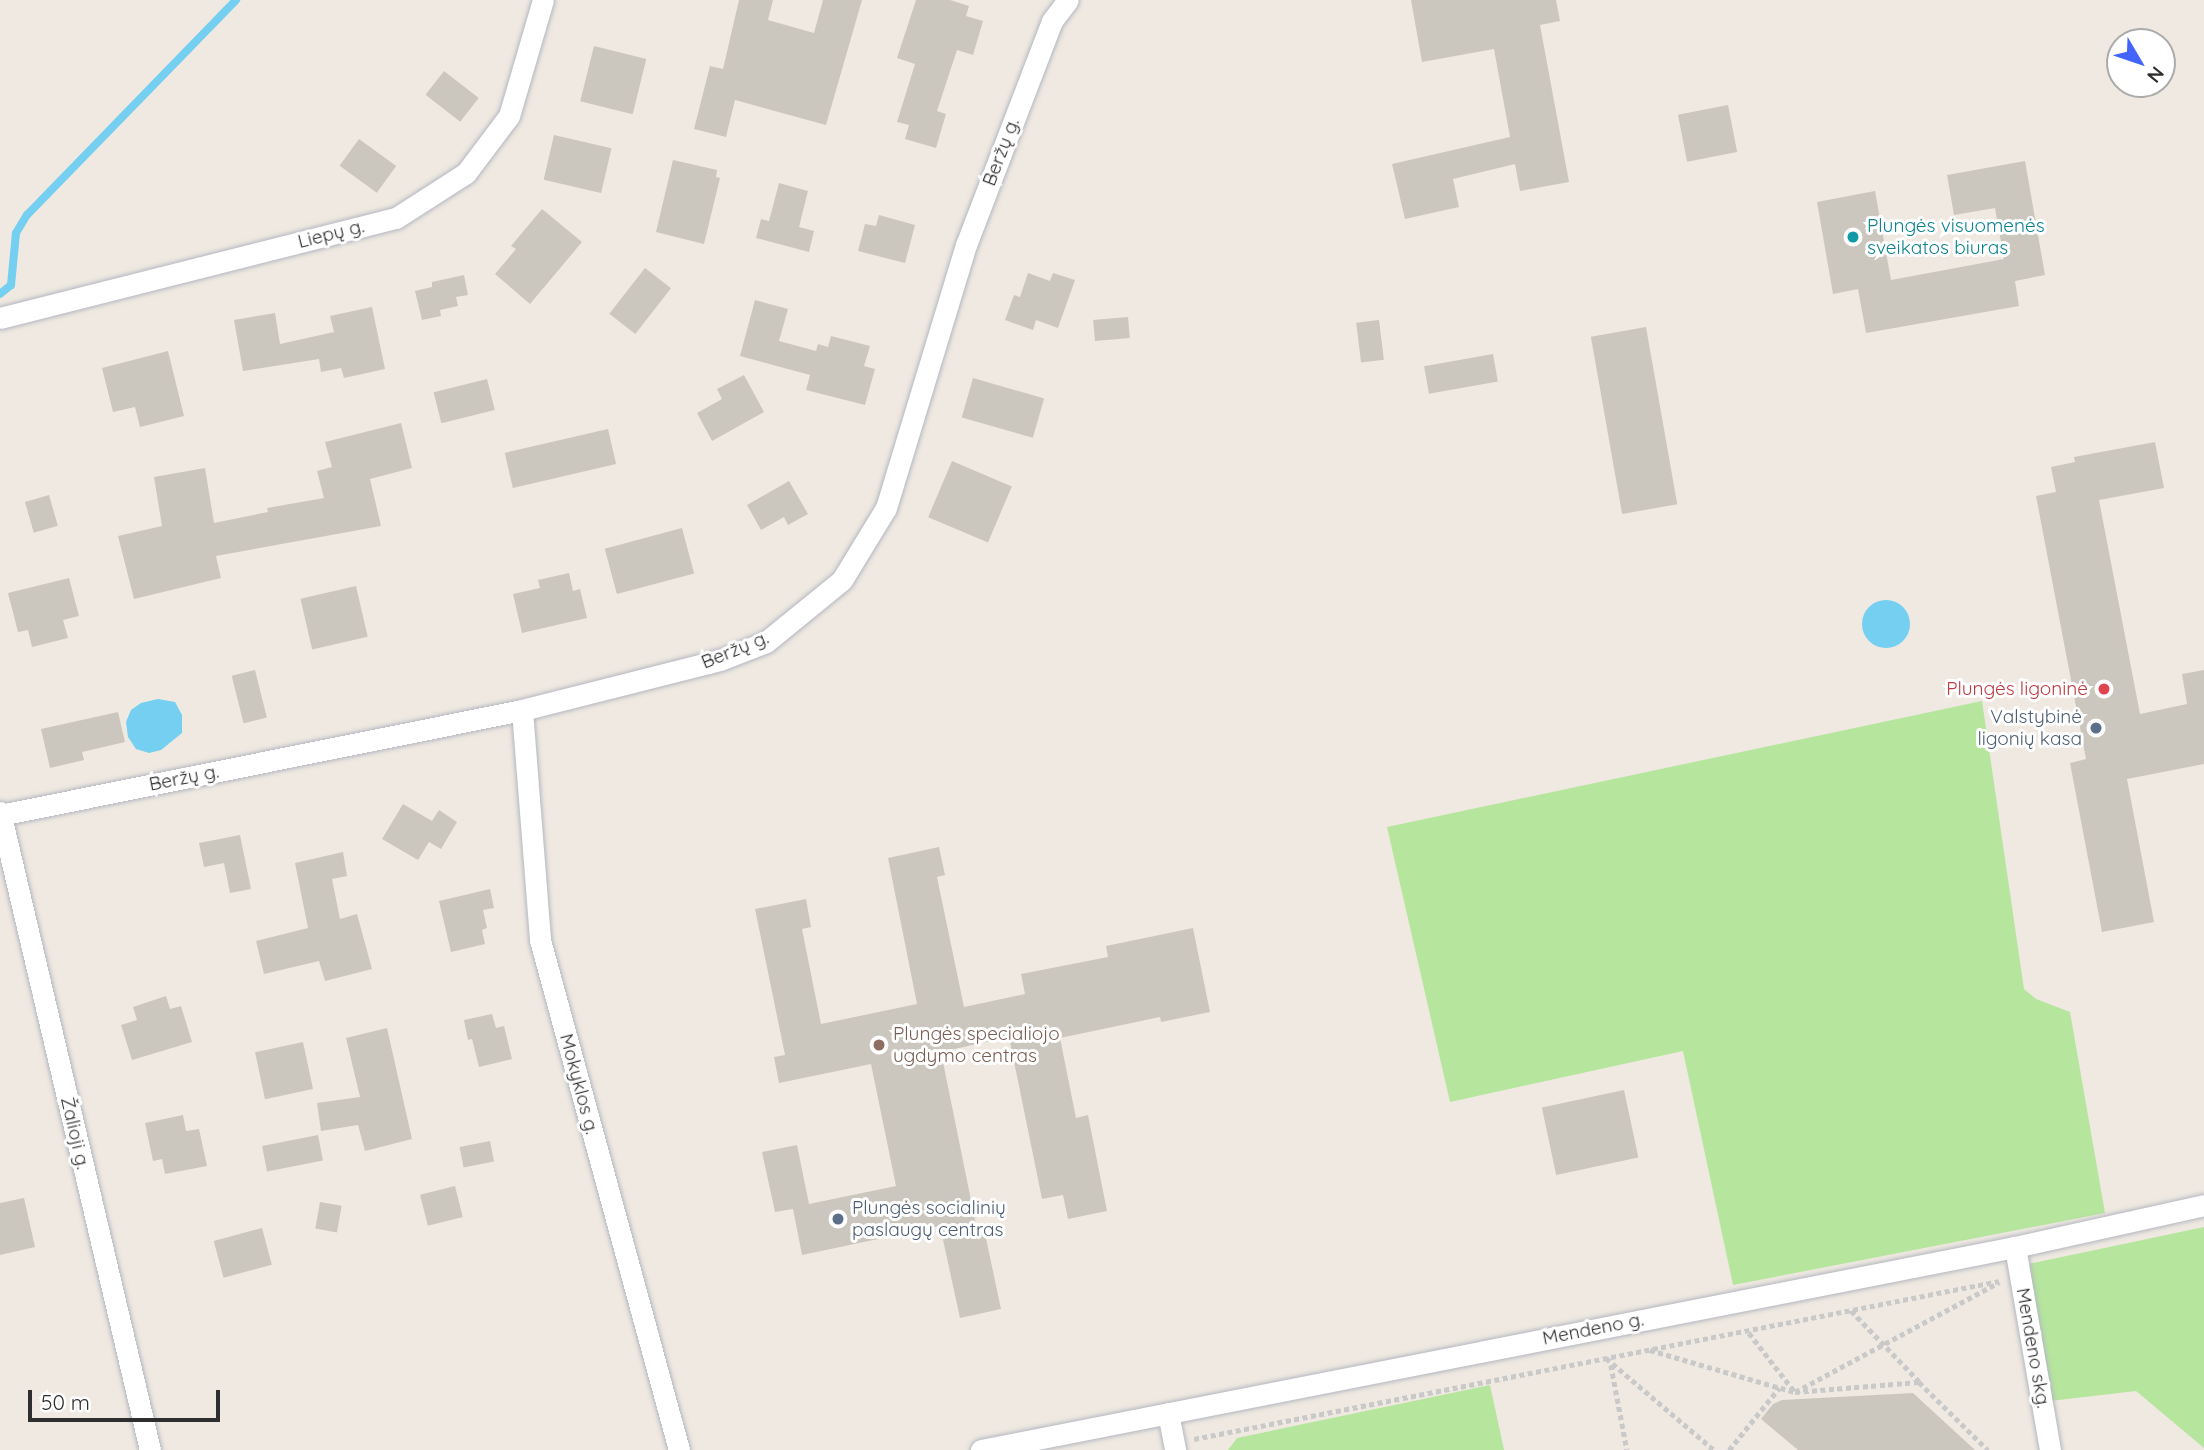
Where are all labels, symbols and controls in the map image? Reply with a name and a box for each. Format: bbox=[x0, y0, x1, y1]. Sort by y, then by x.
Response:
north arrow bbox=[2106, 28, 2176, 98]
text: N bbox=[2142, 62, 2169, 88]
street label: Beržų g. bbox=[978, 115, 1024, 189]
street label: Liepų g. bbox=[295, 215, 367, 253]
place label: Plungės visuomenės sveikatos biuras bbox=[1867, 215, 2045, 259]
marker: Plungės visuomenės sveikatos biuras bbox=[1845, 229, 1861, 245]
street label: Beržų g. bbox=[698, 626, 772, 674]
place label: Plungės ligoninė bbox=[1946, 678, 2088, 700]
marker: Plungės ligoninė bbox=[2094, 679, 2114, 699]
place label: Valstybinė ligonių kasa bbox=[1977, 706, 2082, 750]
marker: Valstybinė ligonių kasa bbox=[2088, 720, 2104, 736]
street label: Beržų g. bbox=[147, 760, 221, 796]
place label: Plungės specialiojo ugdymo centras bbox=[893, 1023, 1060, 1067]
street label: Mokyklos g. bbox=[555, 1031, 603, 1137]
marker: Plungės specialiojo ugdymo centras bbox=[871, 1037, 887, 1053]
street label: Žalioji g. bbox=[56, 1095, 94, 1171]
place label: Plungės socialinių paslaugų centras bbox=[852, 1197, 1006, 1241]
marker: Plungės socialinių paslaugų centras bbox=[830, 1211, 846, 1227]
street label: Mendeno skg. bbox=[2011, 1286, 2055, 1410]
street label: Mendeno g. bbox=[1540, 1308, 1646, 1350]
scale bar bbox=[32, 1376, 224, 1420]
text: 50 m bbox=[41, 1389, 90, 1415]

